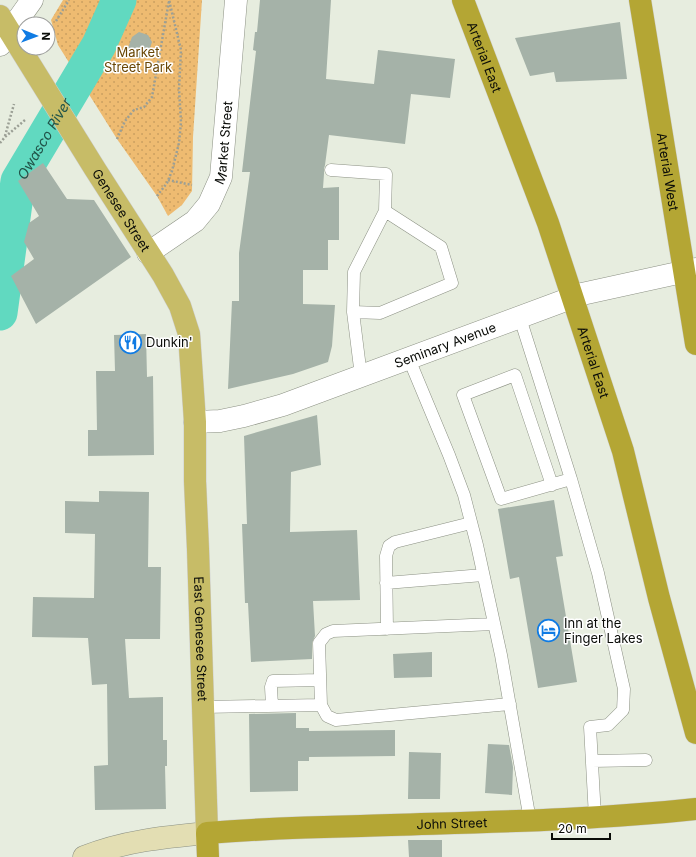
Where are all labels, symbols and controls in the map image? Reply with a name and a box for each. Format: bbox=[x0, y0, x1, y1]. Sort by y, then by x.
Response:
north arrow bbox=[16, 16, 56, 56]
street label: Arterial East bbox=[464, 19, 505, 95]
text: N bbox=[39, 32, 53, 40]
park label: Market Street Park bbox=[104, 44, 172, 75]
water label: Owasco River bbox=[13, 94, 75, 182]
street label: Market Street bbox=[211, 100, 235, 187]
street label: Arterial West bbox=[654, 131, 682, 212]
street label: Genesee Street bbox=[89, 166, 154, 254]
street label: Seminary Avenue bbox=[392, 319, 498, 371]
street label: Arterial East bbox=[574, 324, 613, 400]
restaurant icon: Dunkin' bbox=[118, 329, 144, 355]
place label: Dunkin' bbox=[146, 334, 193, 350]
street label: East Genesee Street bbox=[191, 576, 211, 702]
place label: Inn at the Finger Lakes bbox=[564, 615, 643, 646]
hotel icon: Inn at the Finger Lakes bbox=[535, 617, 561, 643]
street label: John Street bbox=[416, 814, 488, 832]
scale bar bbox=[552, 815, 610, 841]
text: 20 m bbox=[558, 821, 587, 836]

